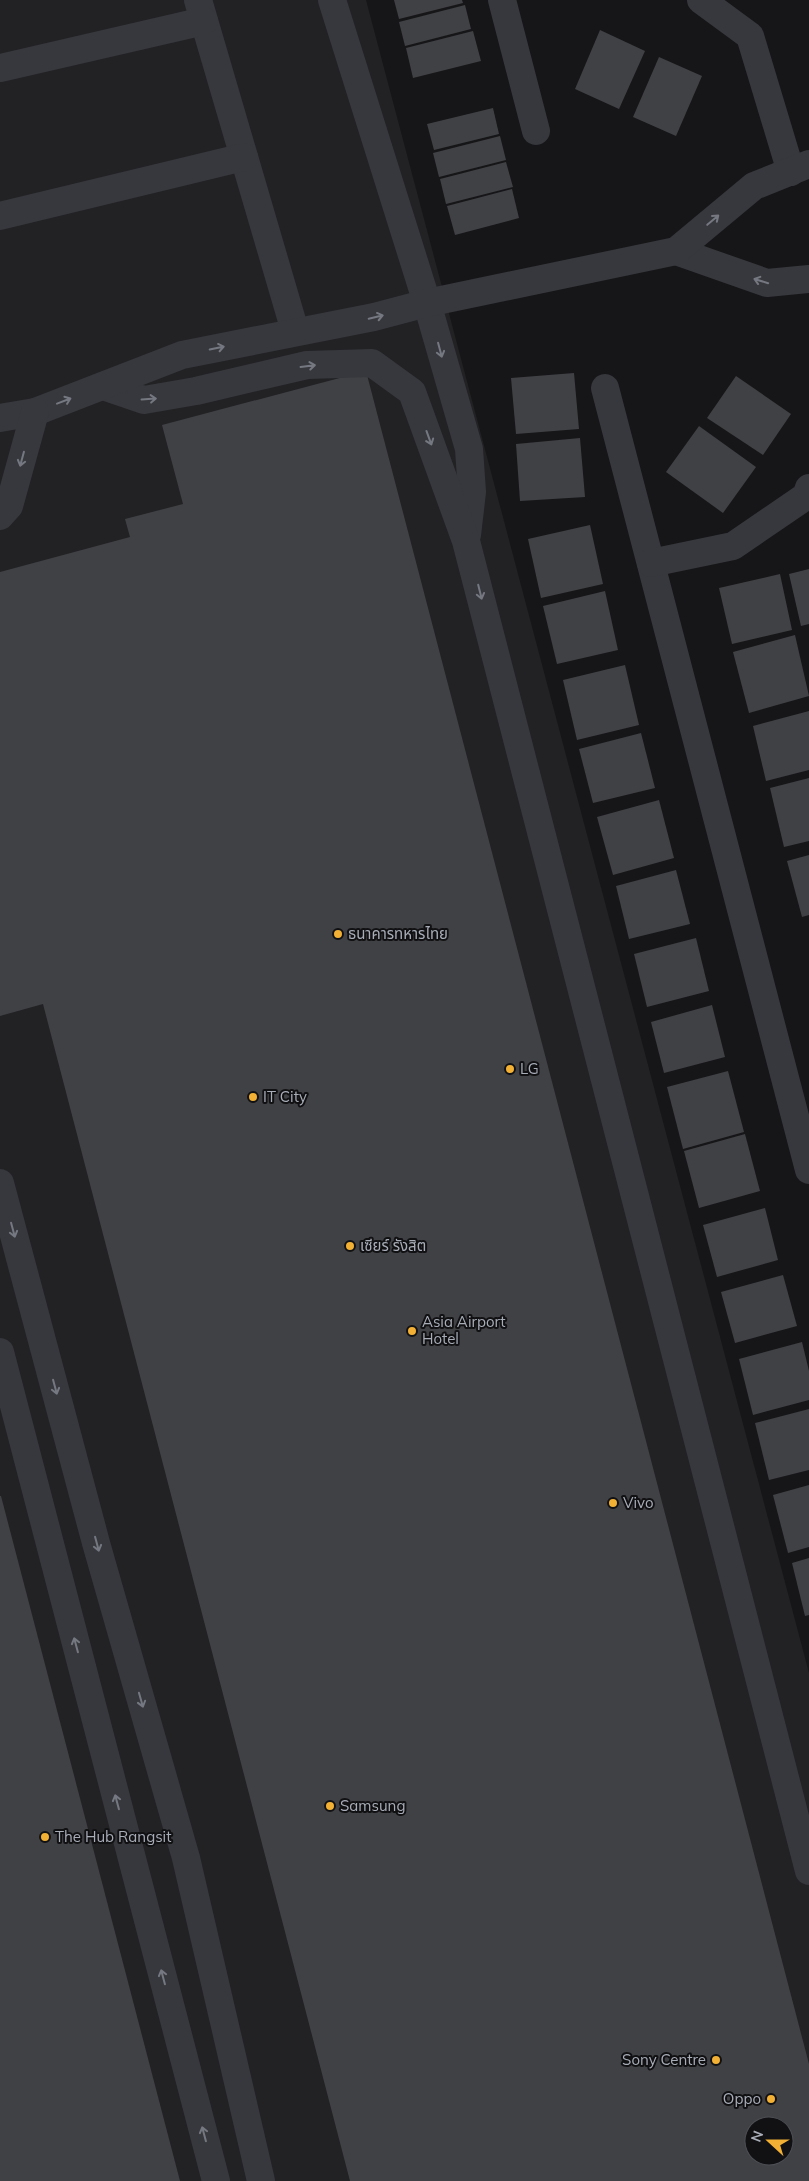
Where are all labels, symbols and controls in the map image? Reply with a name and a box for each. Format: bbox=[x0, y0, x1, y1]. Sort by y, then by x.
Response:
one-way arrow bbox=[707, 214, 720, 225]
one-way arrow bbox=[753, 275, 769, 285]
one-way arrow bbox=[368, 312, 384, 321]
one-way arrow bbox=[436, 342, 445, 358]
one-way arrow bbox=[208, 343, 224, 352]
one-way arrow bbox=[299, 361, 315, 371]
one-way arrow bbox=[140, 394, 156, 403]
one-way arrow bbox=[55, 396, 71, 405]
one-way arrow bbox=[425, 429, 434, 445]
one-way arrow bbox=[17, 451, 26, 467]
one-way arrow bbox=[475, 583, 485, 599]
place label: ธนาคารทหารไทย bbox=[348, 924, 448, 943]
marker: ธนาคารทหารไทย bbox=[332, 928, 344, 940]
place label: LG bbox=[520, 1059, 539, 1078]
marker: LG bbox=[504, 1063, 516, 1075]
place label: IT City bbox=[263, 1087, 307, 1106]
marker: IT City bbox=[247, 1091, 259, 1103]
one-way arrow bbox=[8, 1221, 18, 1237]
place label: เซียร์ รังสิต bbox=[360, 1236, 426, 1255]
marker: เซียร์ รังสิต bbox=[344, 1240, 356, 1252]
place label: Asia Airport Hotel bbox=[422, 1312, 506, 1348]
marker: Asia Airport Hotel bbox=[406, 1325, 418, 1337]
one-way arrow bbox=[50, 1378, 60, 1394]
place label: Vivo bbox=[623, 1493, 653, 1512]
marker: Vivo bbox=[607, 1497, 619, 1509]
one-way arrow bbox=[92, 1535, 102, 1551]
one-way arrow bbox=[71, 1638, 81, 1654]
one-way arrow bbox=[137, 1692, 146, 1708]
one-way arrow bbox=[112, 1795, 122, 1811]
place label: Samsung bbox=[340, 1796, 405, 1815]
marker: Samsung bbox=[324, 1800, 336, 1812]
place label: The Hub Rangsit bbox=[55, 1827, 171, 1846]
marker: The Hub Rangsit bbox=[39, 1831, 51, 1843]
one-way arrow bbox=[158, 1969, 167, 1985]
place label: Sony Centre bbox=[622, 2050, 706, 2069]
marker: Sony Centre bbox=[710, 2054, 722, 2066]
place label: Oppo bbox=[723, 2089, 761, 2108]
marker: Oppo bbox=[765, 2093, 777, 2105]
north arrow bbox=[744, 2116, 794, 2166]
one-way arrow bbox=[199, 2126, 208, 2142]
text: N bbox=[747, 2128, 767, 2145]

